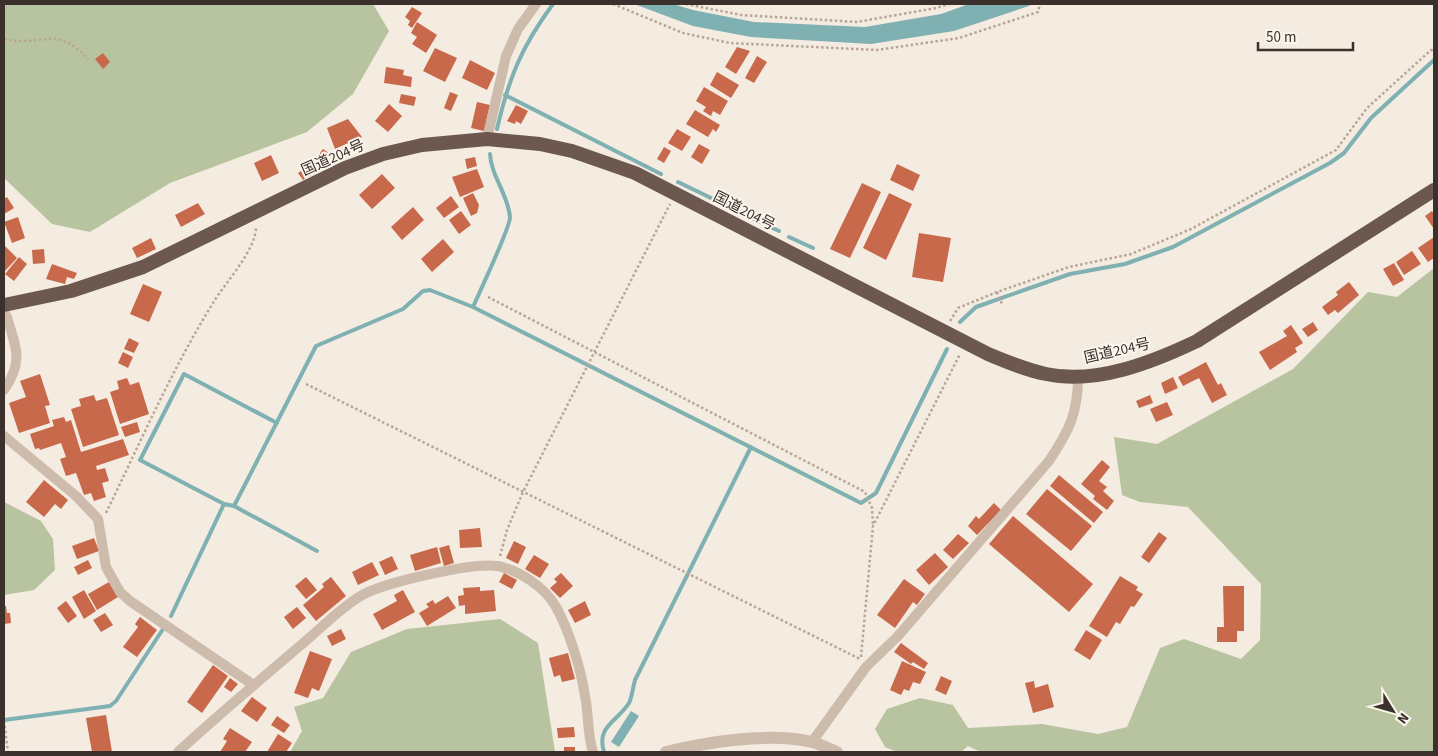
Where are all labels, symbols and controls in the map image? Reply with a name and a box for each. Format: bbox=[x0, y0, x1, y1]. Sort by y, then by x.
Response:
scale bar bbox=[1258, 20, 1353, 52]
text: 50 m bbox=[1266, 27, 1296, 48]
street label: 国道204号 bbox=[298, 135, 368, 181]
street label: 国道204号 bbox=[709, 186, 779, 236]
street label: 国道204号 bbox=[1082, 333, 1152, 369]
north arrow bbox=[1368, 686, 1418, 736]
text: N bbox=[1392, 708, 1413, 728]

